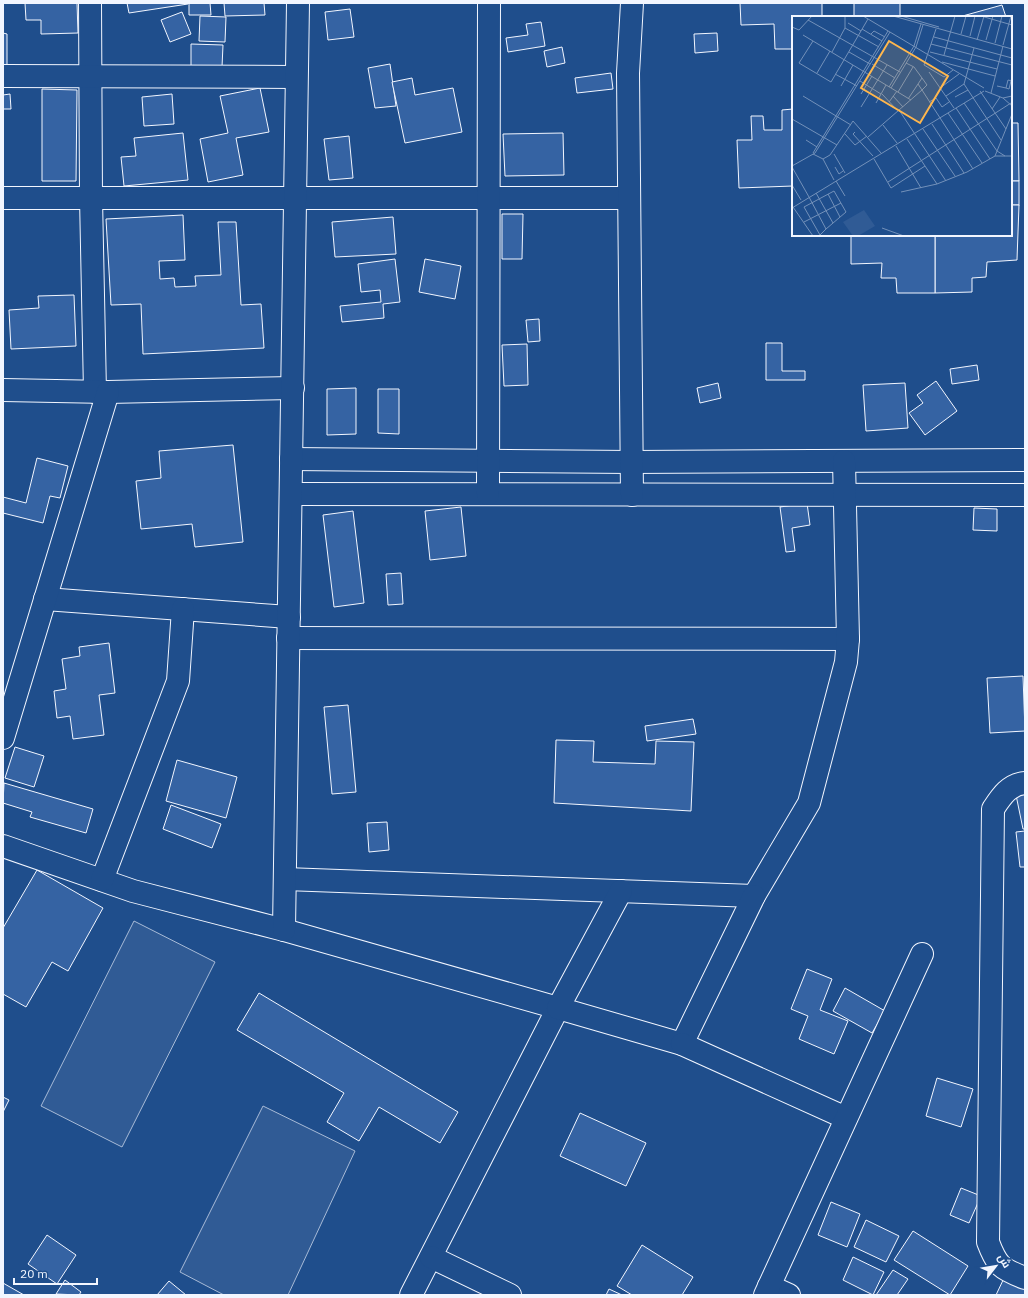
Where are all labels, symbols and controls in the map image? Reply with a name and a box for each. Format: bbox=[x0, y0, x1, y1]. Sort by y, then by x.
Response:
inset map bbox=[792, 16, 1012, 236]
north arrow bbox=[976, 1246, 1016, 1286]
text: ش bbox=[995, 1251, 1014, 1271]
scale bar bbox=[14, 1260, 97, 1286]
text: 20 m bbox=[20, 1266, 48, 1281]

